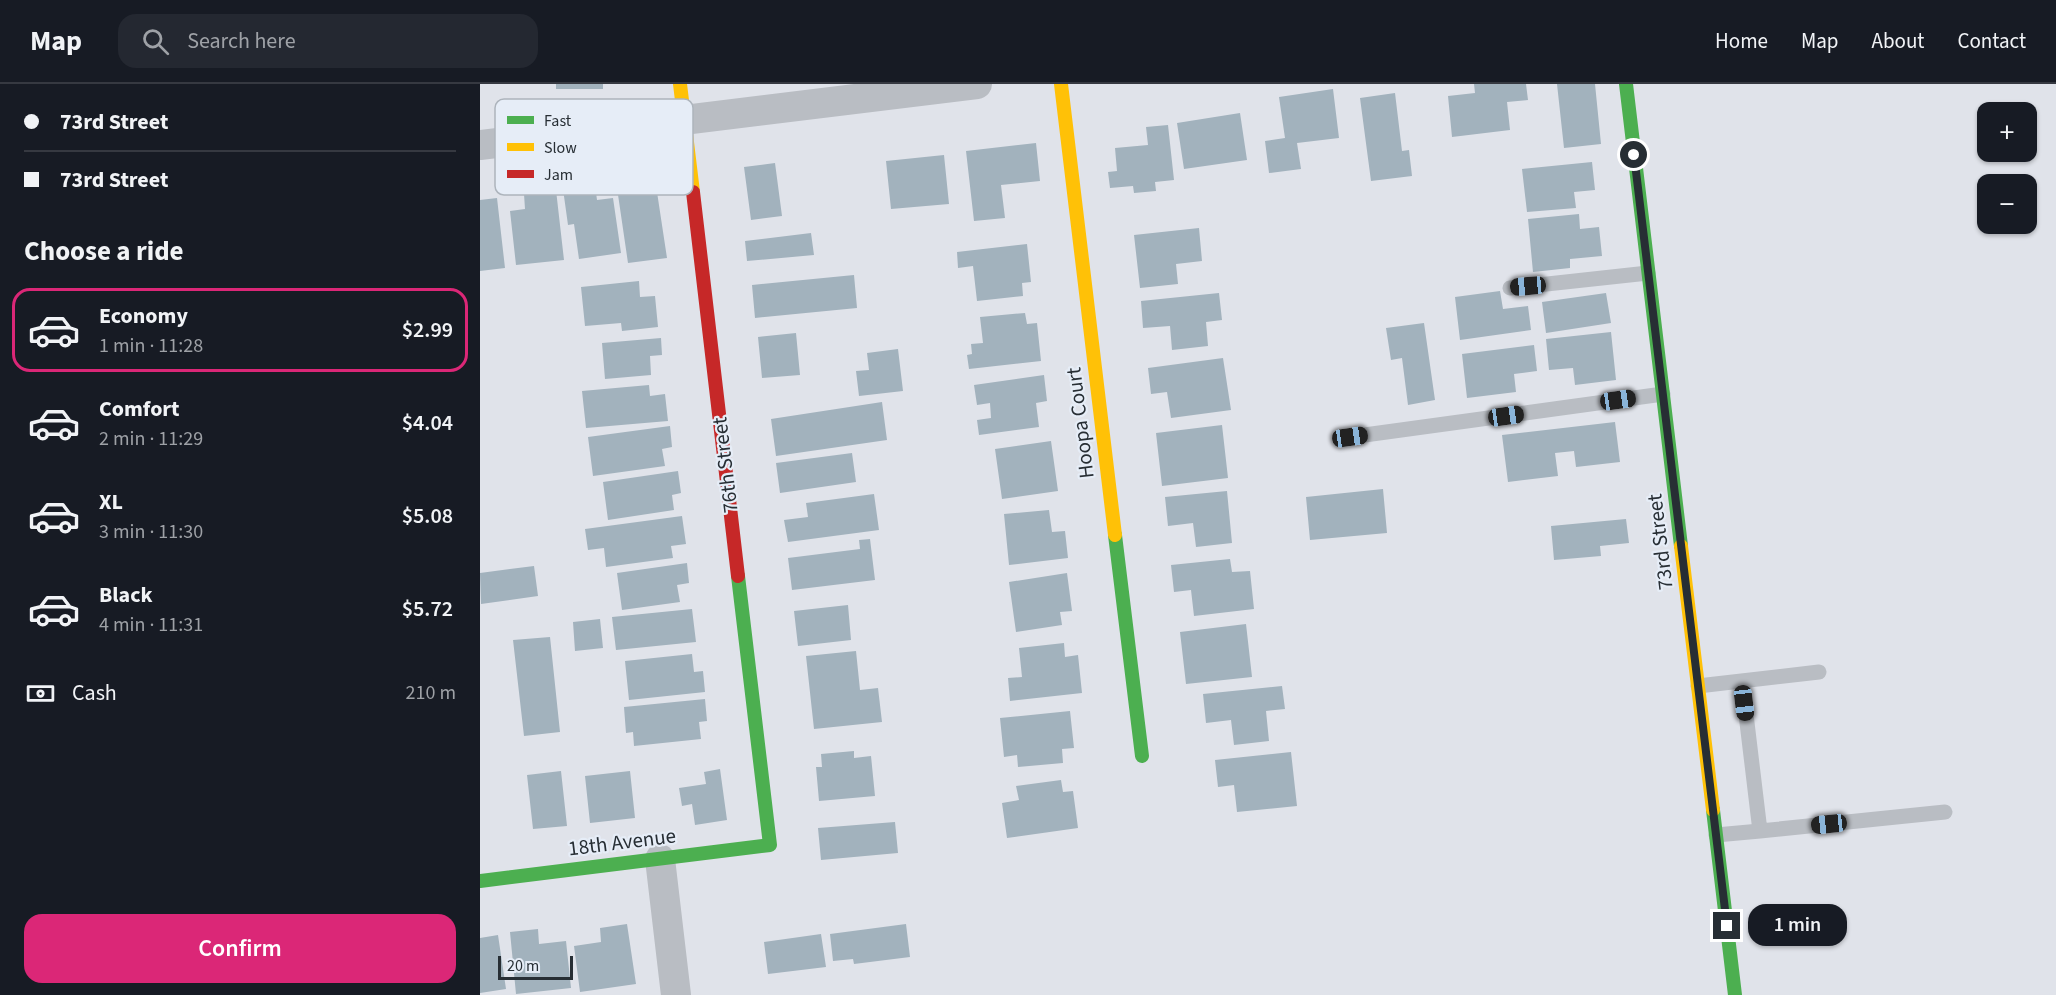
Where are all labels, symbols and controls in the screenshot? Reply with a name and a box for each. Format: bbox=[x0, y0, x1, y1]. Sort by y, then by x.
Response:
search box bbox=[118, 14, 538, 68]
text: Map bbox=[30, 21, 82, 61]
icon: search bbox=[139, 25, 172, 58]
text: Search here bbox=[187, 25, 296, 57]
text: Home bbox=[1715, 26, 1768, 56]
text: Map bbox=[1801, 26, 1839, 56]
text: About bbox=[1872, 26, 1924, 56]
text: Contact bbox=[1957, 26, 2026, 56]
legend bbox=[495, 99, 693, 195]
map controls bbox=[1977, 102, 2037, 234]
button: + bbox=[1977, 102, 2037, 162]
text: 73rd Street bbox=[60, 106, 168, 138]
text: Fast bbox=[544, 110, 572, 132]
text: Slow bbox=[544, 137, 577, 159]
route start bbox=[1620, 141, 1647, 168]
text: 73rd Street bbox=[60, 164, 168, 196]
text: Jam bbox=[544, 164, 573, 186]
button: − bbox=[1977, 174, 2037, 234]
text: Choose a ride bbox=[24, 232, 184, 271]
car bbox=[1509, 275, 1547, 297]
text: Economy bbox=[99, 300, 188, 332]
icon: car bbox=[27, 303, 81, 357]
text: $2.99 bbox=[402, 314, 453, 346]
text: 1 min · 11:28 bbox=[99, 332, 203, 360]
street label: Hoopa Court bbox=[1058, 366, 1102, 480]
car bbox=[1599, 389, 1637, 411]
text: Comfort bbox=[99, 393, 180, 425]
icon: car bbox=[27, 396, 81, 450]
car bbox=[1487, 405, 1525, 427]
text: $4.04 bbox=[402, 407, 453, 439]
street label: 76th Street bbox=[704, 415, 746, 515]
text: 2 min · 11:29 bbox=[99, 425, 203, 453]
car bbox=[1331, 426, 1369, 448]
text: XL bbox=[99, 486, 123, 518]
icon: car bbox=[27, 489, 81, 543]
street label: 73rd Street bbox=[1639, 492, 1681, 592]
text: $5.08 bbox=[402, 500, 453, 532]
text: 3 min · 11:30 bbox=[99, 518, 203, 546]
text: Black bbox=[99, 579, 153, 611]
icon: car bbox=[27, 582, 81, 636]
text: $5.72 bbox=[402, 593, 453, 625]
text: 4 min · 11:31 bbox=[99, 611, 203, 639]
icon: cash bbox=[24, 677, 57, 710]
text: Cash bbox=[72, 677, 117, 709]
text: 210 m bbox=[406, 679, 456, 707]
car bbox=[1733, 684, 1755, 722]
car bbox=[1810, 813, 1848, 835]
street label: 18th Avenue bbox=[566, 821, 678, 863]
callout: 1 min bbox=[1748, 905, 1847, 947]
text: 1 min bbox=[1774, 911, 1821, 939]
route end bbox=[1713, 912, 1740, 939]
button: Confirm bbox=[24, 914, 456, 983]
scale bar bbox=[498, 953, 573, 980]
text: 20 m bbox=[507, 955, 539, 977]

